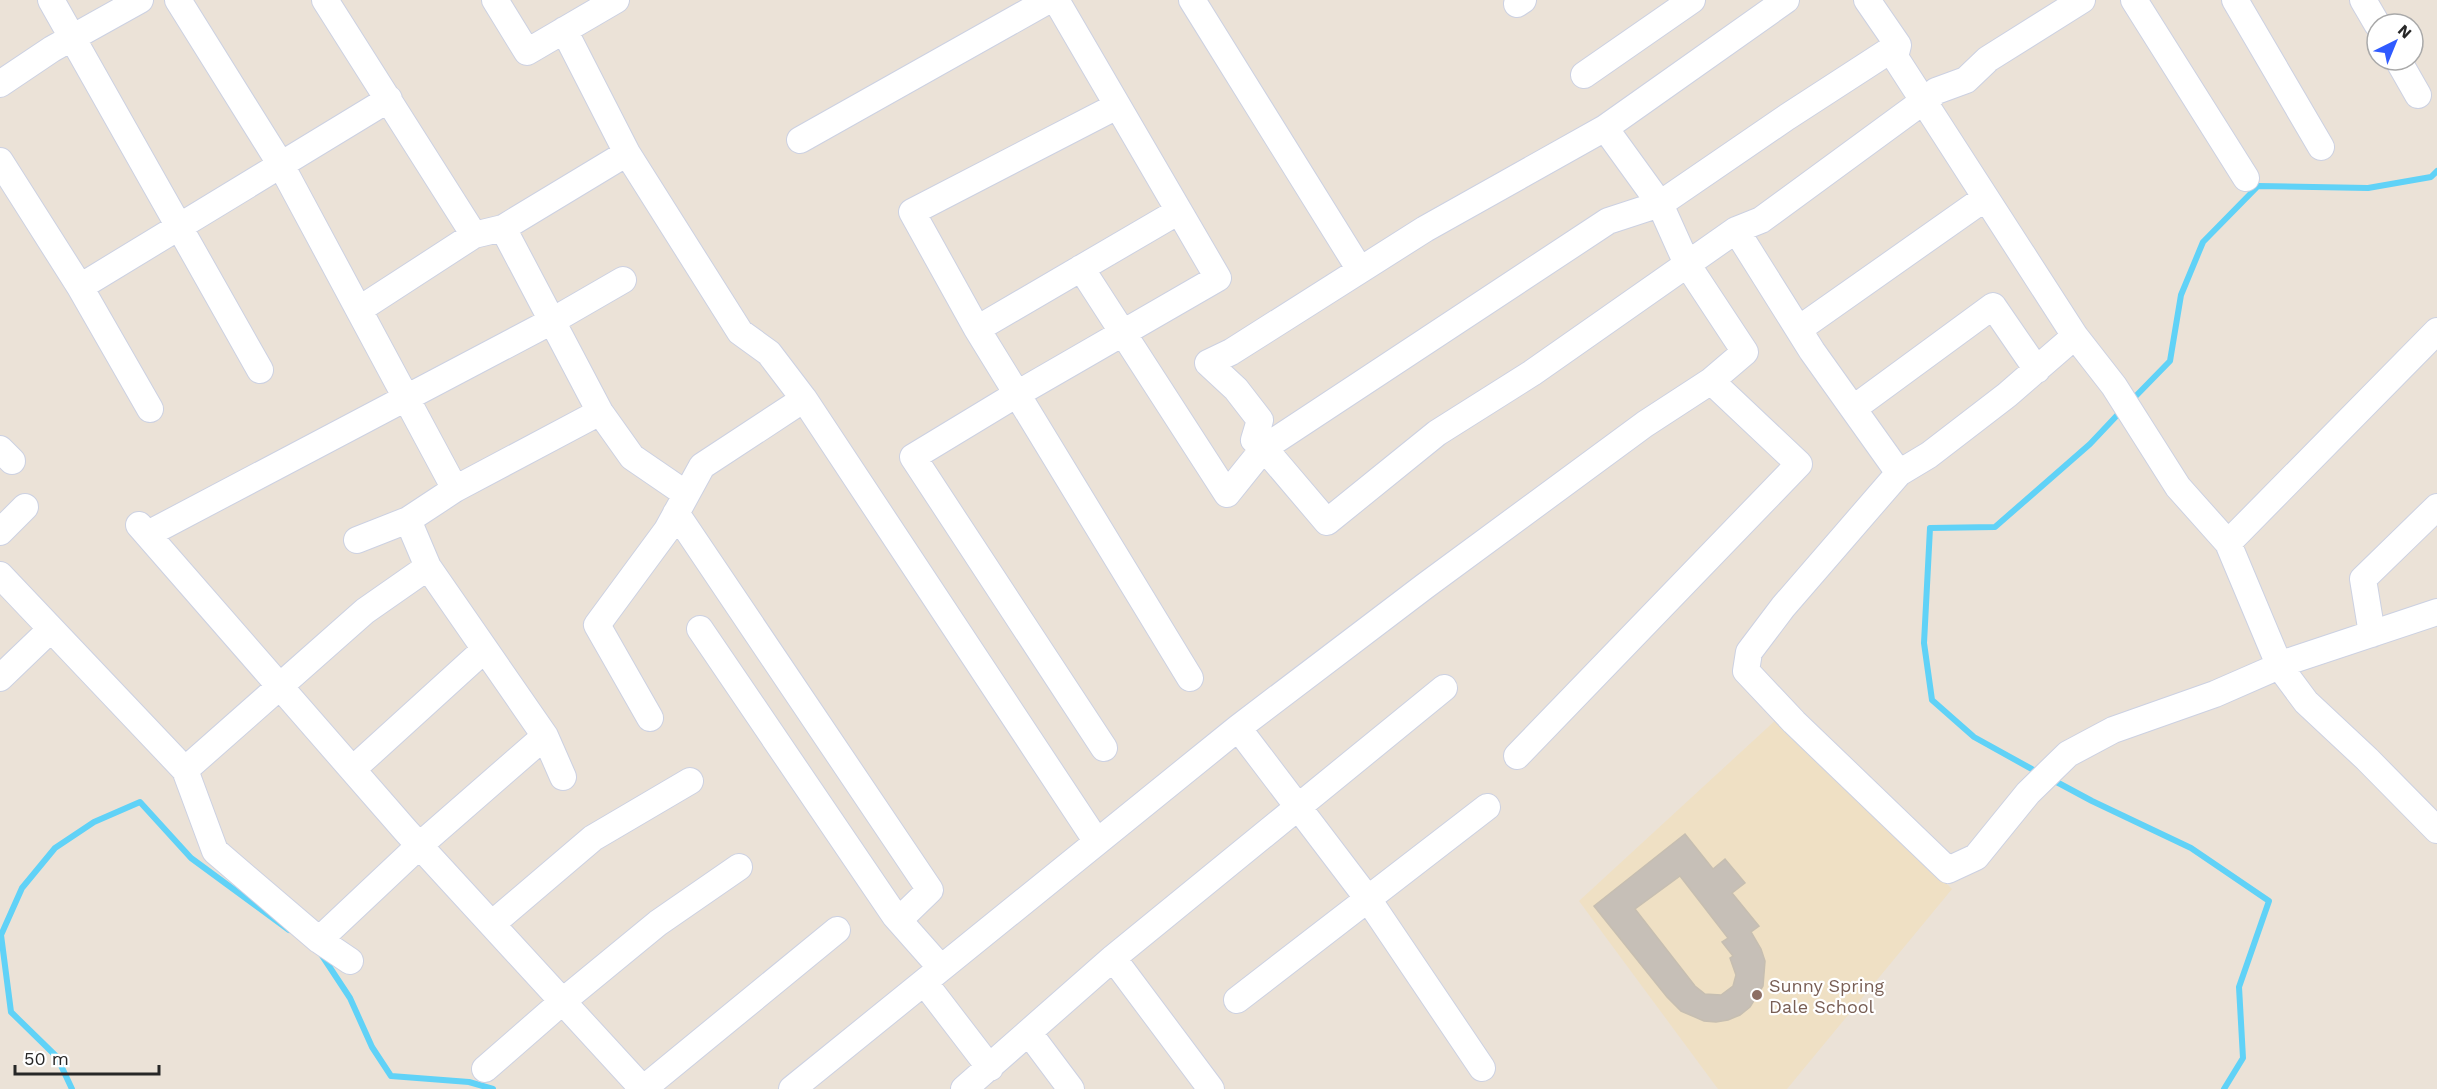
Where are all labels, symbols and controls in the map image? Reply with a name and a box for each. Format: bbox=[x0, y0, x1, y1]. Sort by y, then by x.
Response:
north arrow bbox=[2365, 12, 2425, 72]
text: N bbox=[2394, 20, 2416, 42]
place label: Sunny Spring Dale School bbox=[1769, 975, 1885, 1017]
marker: Sunny Spring Dale School bbox=[1750, 988, 1764, 1002]
scale bar bbox=[15, 1038, 159, 1076]
text: 50 m bbox=[24, 1048, 69, 1069]

